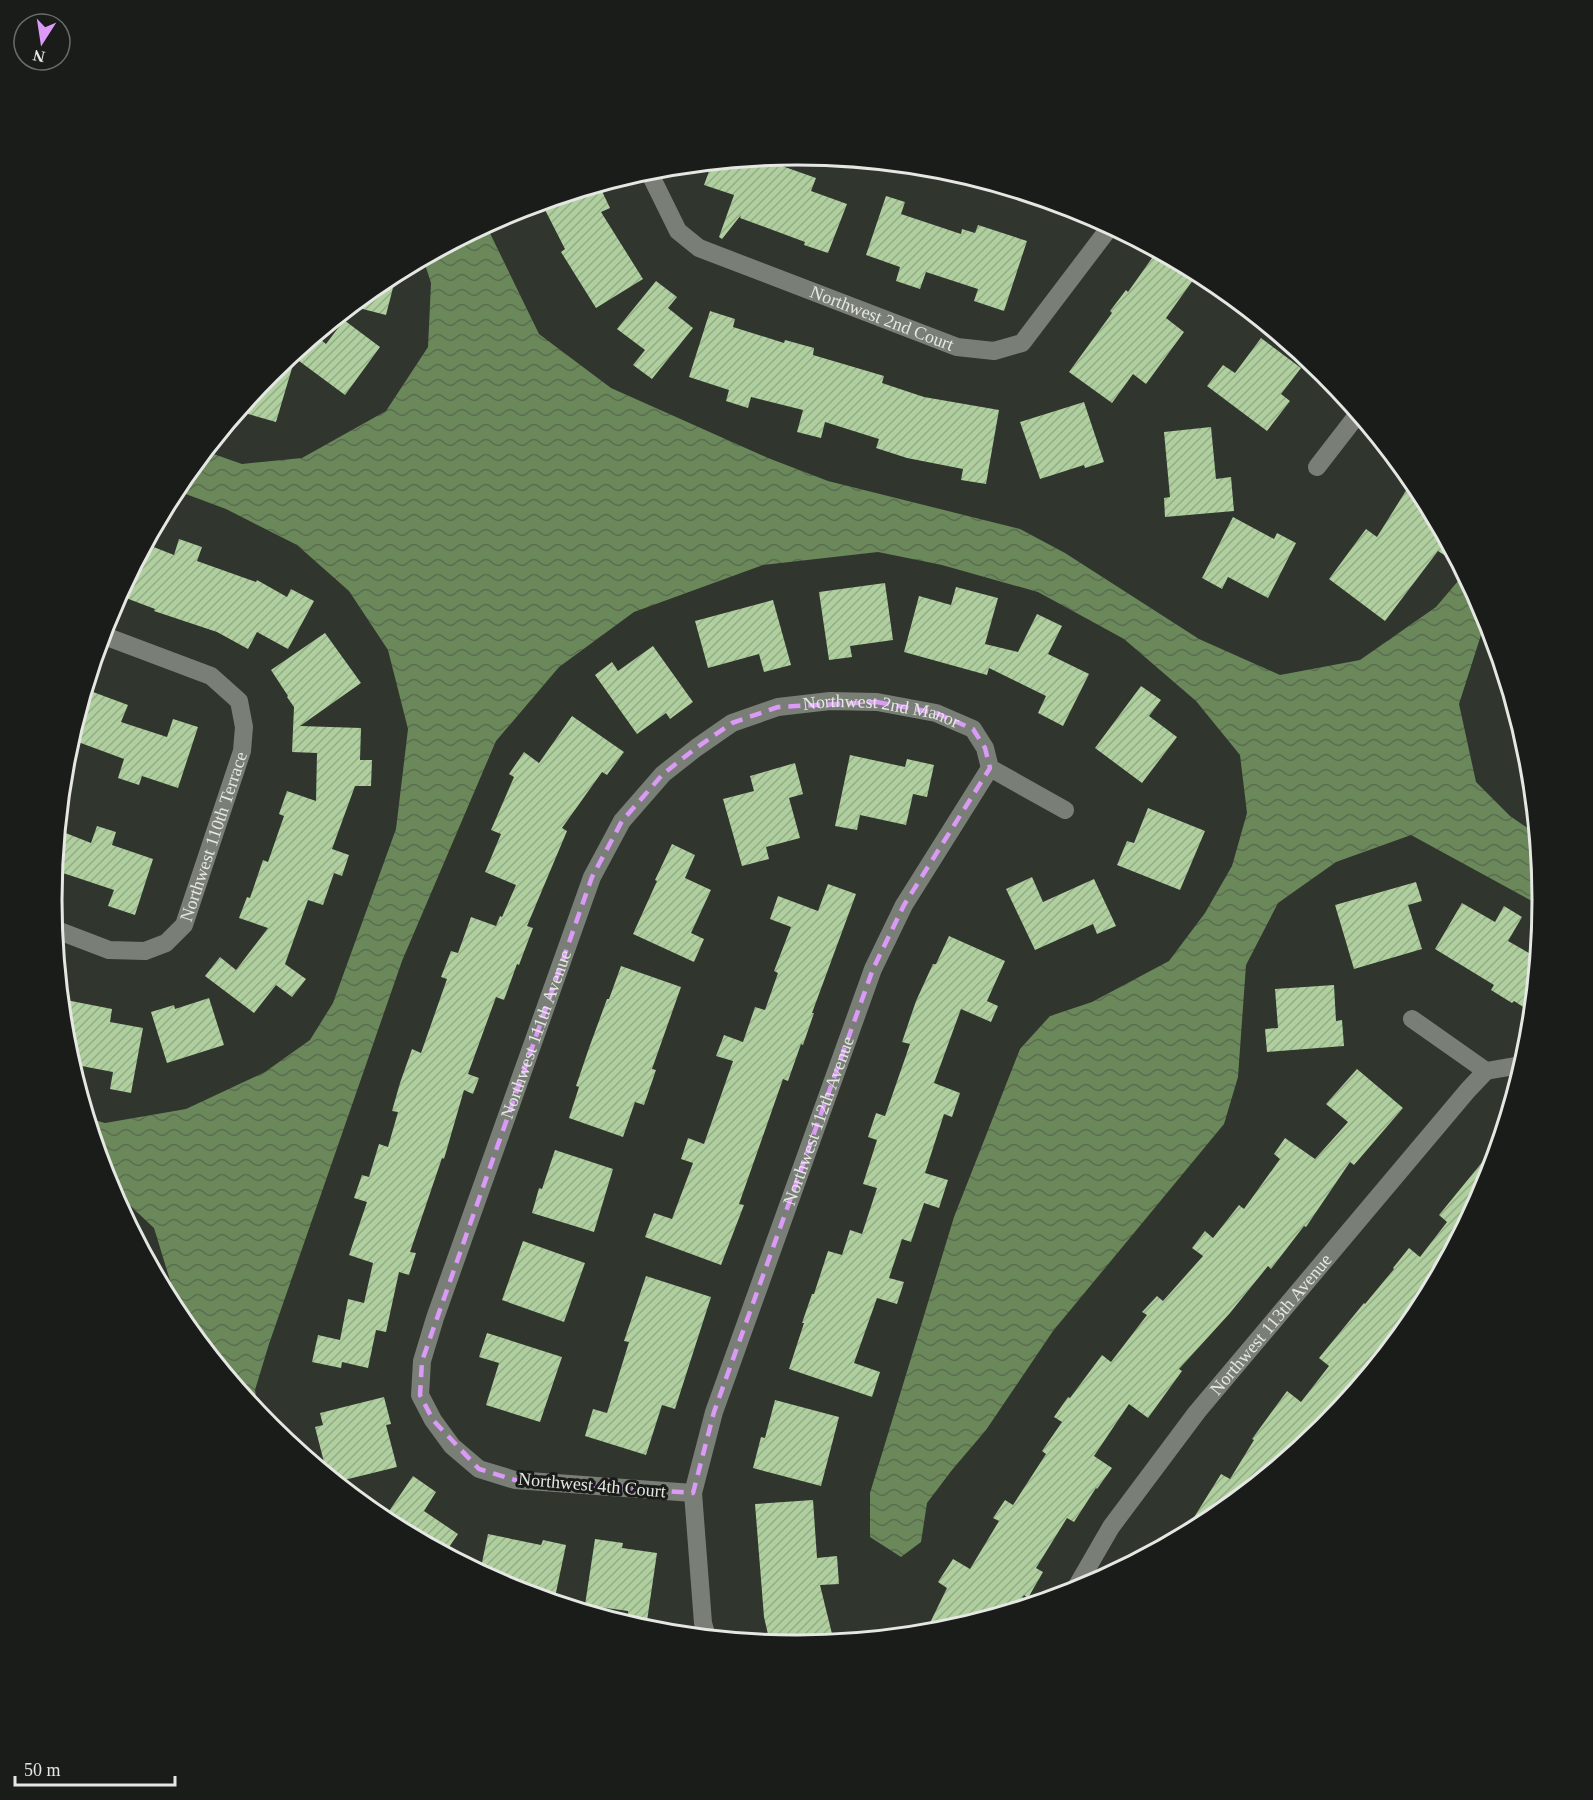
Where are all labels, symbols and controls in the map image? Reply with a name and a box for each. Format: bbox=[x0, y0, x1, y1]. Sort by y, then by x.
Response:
north arrow bbox=[12, 12, 72, 72]
text: N bbox=[31, 47, 46, 66]
street label: Northwest 2nd Court bbox=[807, 282, 957, 355]
street label: Northwest 2nd Manor bbox=[802, 691, 963, 732]
street label: Northwest 110th Terrace bbox=[176, 749, 251, 924]
street label: Northwest 111th Avenue bbox=[497, 947, 575, 1121]
street label: Northwest 112th Avenue bbox=[779, 1034, 858, 1208]
street label: Northwest 113th Avenue bbox=[1206, 1250, 1336, 1399]
street label: Northwest 4th Court bbox=[517, 1469, 667, 1501]
scale bar bbox=[15, 1749, 176, 1787]
text: 50 m bbox=[24, 1760, 61, 1780]

